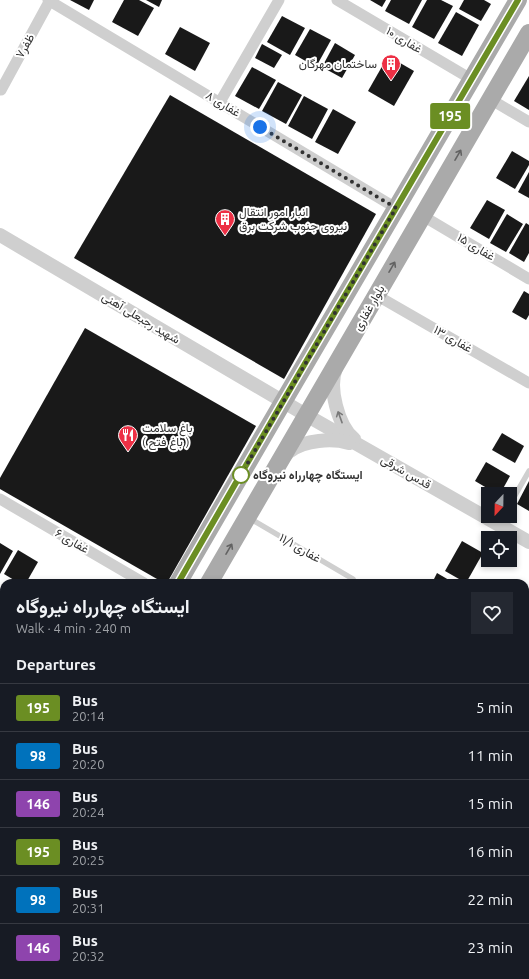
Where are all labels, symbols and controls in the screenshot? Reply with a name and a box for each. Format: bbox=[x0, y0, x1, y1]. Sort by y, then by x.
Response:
street label: غفاری ۱۰ bbox=[383, 24, 424, 57]
street label: ظفر۷ bbox=[13, 31, 38, 61]
building icon: ساختمان مهرگان bbox=[380, 53, 402, 81]
place label: ساختمان مهرگان bbox=[299, 57, 377, 72]
street label: غفاری ۸ bbox=[203, 88, 243, 121]
line badge: 195 bbox=[427, 103, 473, 129]
text: 195 bbox=[438, 108, 462, 124]
your location bbox=[250, 117, 270, 137]
one-way arrow bbox=[454, 149, 462, 161]
place label: انبار امور انتقال نیروی جنوب شرکت برق bbox=[239, 205, 347, 234]
building icon: انبار امور انتقال نیروی جنوب شرکت برق bbox=[214, 208, 236, 236]
street label: غفاری ۱۵ bbox=[454, 230, 497, 264]
one-way arrow bbox=[389, 261, 397, 273]
street label: بلوار غفاری bbox=[350, 283, 388, 334]
street label: شهید رجبعلی آهنی bbox=[99, 289, 183, 348]
street label: غفاری ۱۳ bbox=[431, 322, 475, 356]
one-way arrow bbox=[336, 412, 344, 424]
place label: باغ سلامت ( باغ فتح ) bbox=[142, 421, 193, 451]
restaurant icon: باغ سلامت ( باغ فتح ) bbox=[117, 424, 139, 452]
street label: قدس شرقی bbox=[378, 452, 433, 493]
marker: ایستگاه چهارراه نیروگاه bbox=[232, 466, 250, 484]
place label: ایستگاه چهارراه نیروگاه bbox=[253, 468, 363, 483]
north arrow bbox=[481, 487, 517, 523]
map controls bbox=[481, 487, 517, 567]
street label: غفاری ۶ bbox=[52, 526, 91, 557]
street label: غفاری ۱۱/۱ bbox=[276, 531, 323, 566]
button: locate bbox=[481, 531, 517, 567]
one-way arrow bbox=[225, 543, 233, 555]
button: heart bbox=[471, 592, 513, 634]
text: ایستگاه چهارراه نیروگاه bbox=[16, 595, 190, 617]
text: Walk · 4 min · 240 m bbox=[16, 621, 131, 635]
text: Departures bbox=[16, 656, 96, 673]
text: Bus bbox=[72, 692, 98, 709]
text: 5 min bbox=[476, 699, 513, 716]
text: 195 bbox=[26, 700, 50, 716]
text: 20:14 bbox=[72, 709, 105, 723]
text: Bus bbox=[72, 740, 98, 757]
text: 11 min bbox=[467, 747, 513, 764]
text: 98 bbox=[30, 748, 46, 764]
text: 20:20 bbox=[72, 757, 105, 771]
text: Bus bbox=[72, 788, 98, 805]
text: 15 min bbox=[467, 795, 513, 812]
text: 146 bbox=[26, 796, 50, 812]
text: 20:24 bbox=[72, 805, 105, 819]
text: Bus bbox=[72, 836, 98, 853]
text: 16 min bbox=[467, 843, 513, 860]
text: 195 bbox=[26, 844, 50, 860]
text: 20:25 bbox=[72, 853, 105, 867]
text: Bus bbox=[72, 884, 98, 901]
text: 22 min bbox=[467, 891, 513, 908]
text: 98 bbox=[30, 892, 46, 908]
text: 20:31 bbox=[72, 901, 105, 915]
text: Bus bbox=[72, 932, 98, 949]
text: 23 min bbox=[467, 939, 513, 956]
text: 146 bbox=[26, 940, 50, 956]
text: 20:32 bbox=[72, 949, 105, 963]

